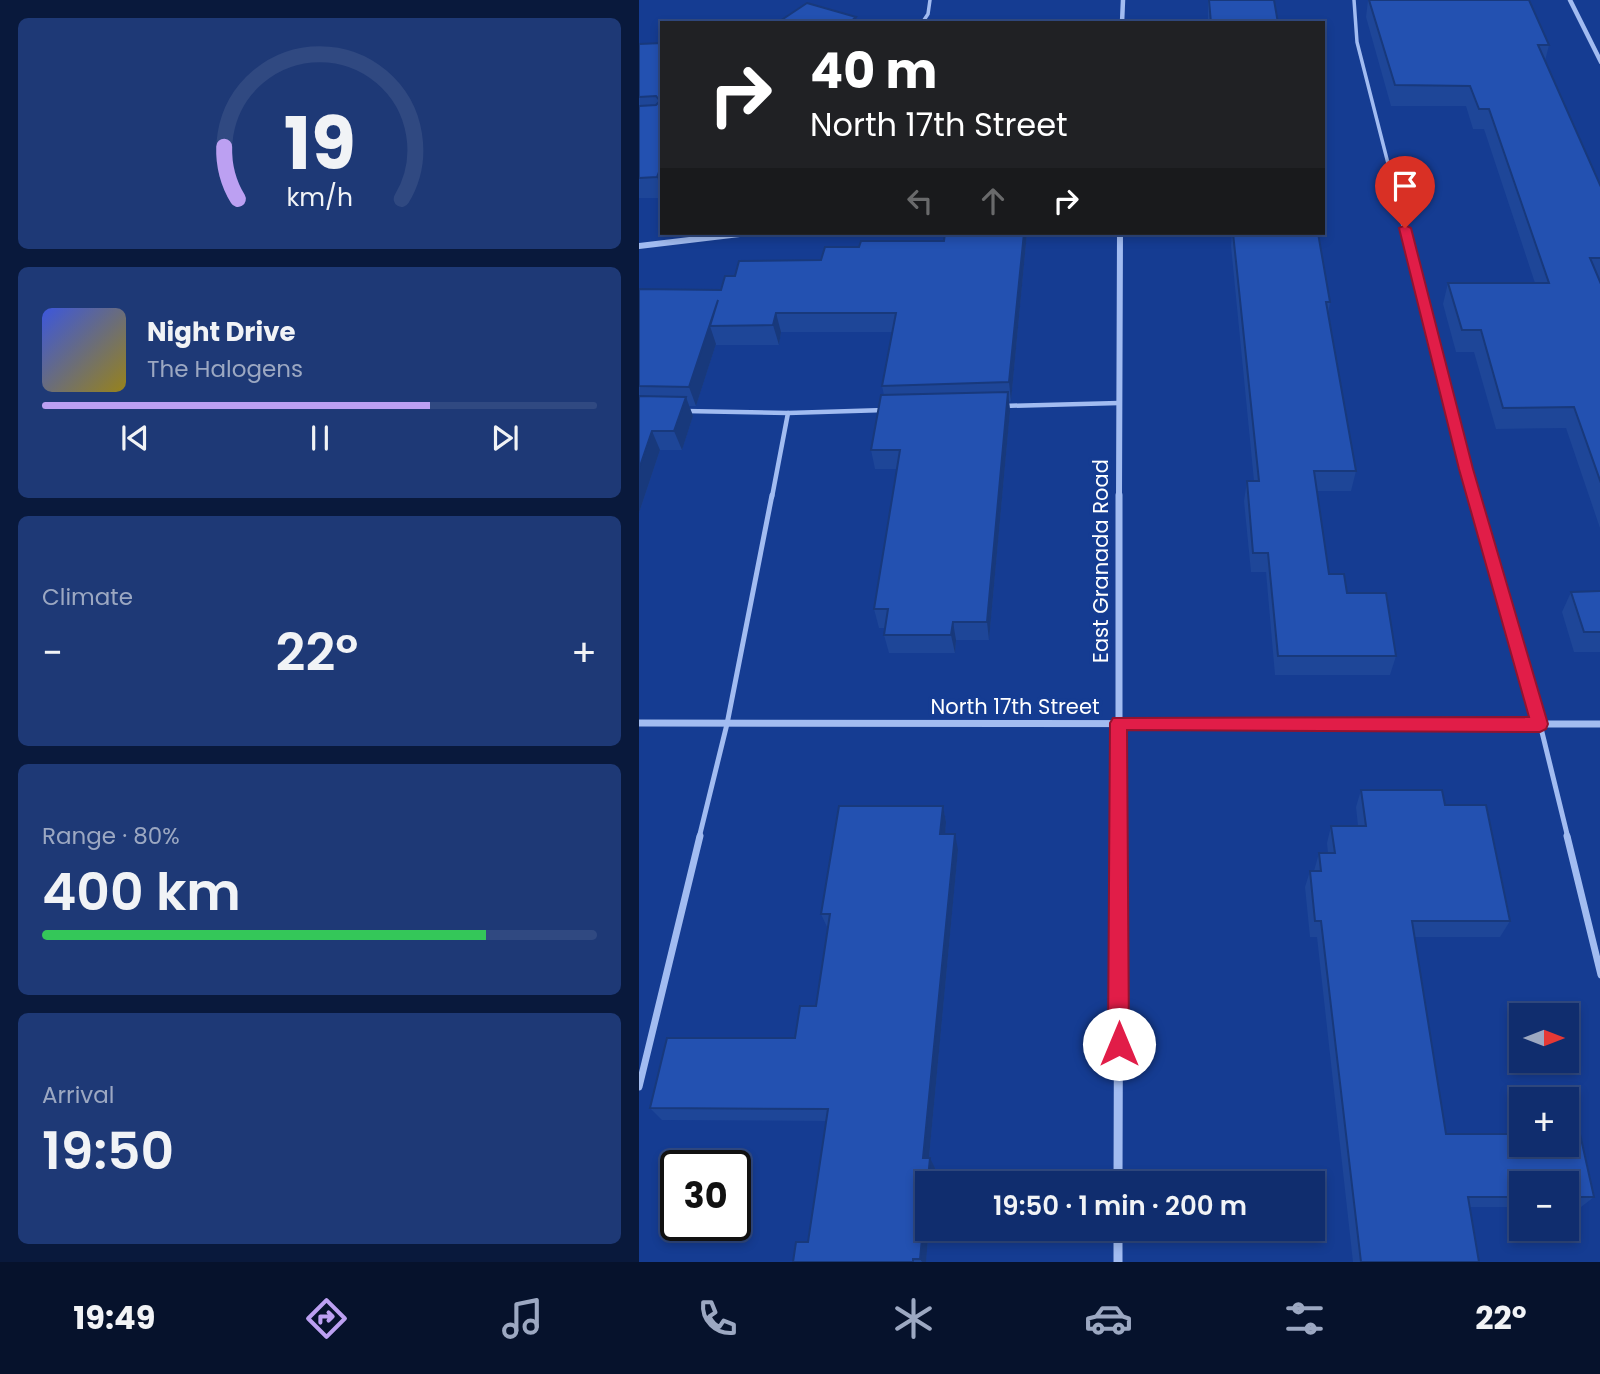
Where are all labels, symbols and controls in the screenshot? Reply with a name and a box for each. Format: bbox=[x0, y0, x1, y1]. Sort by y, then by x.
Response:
text: 40 m bbox=[810, 37, 937, 105]
icon: right bbox=[695, 49, 786, 140]
text: 19 bbox=[283, 94, 356, 195]
text: North 17th Street bbox=[810, 102, 1068, 147]
pin bbox=[1375, 156, 1435, 228]
icon: arrive bbox=[1386, 167, 1424, 205]
text: km/h bbox=[286, 180, 353, 215]
icon: left bbox=[901, 182, 939, 220]
icon: ahead bbox=[974, 182, 1012, 220]
icon: right bbox=[1047, 182, 1085, 220]
text: Night Drive bbox=[147, 314, 295, 350]
text: The Halogens bbox=[147, 353, 303, 385]
icon: previous bbox=[116, 419, 154, 457]
icon: pause bbox=[301, 419, 339, 457]
icon: next bbox=[486, 419, 524, 457]
street label: East Granada Road bbox=[1086, 459, 1115, 663]
text: Climate bbox=[42, 581, 133, 613]
text: 22° bbox=[276, 616, 358, 689]
text: − bbox=[42, 626, 63, 679]
text: + bbox=[571, 626, 597, 679]
street label: North 17th Street bbox=[930, 692, 1100, 721]
text: Range · 80% bbox=[42, 820, 180, 852]
text: 400 km bbox=[42, 855, 241, 928]
north arrow bbox=[1509, 1003, 1579, 1073]
map controls bbox=[1509, 1003, 1579, 1241]
position arrow bbox=[1082, 1007, 1156, 1081]
text: Arrival bbox=[42, 1079, 114, 1111]
button: + bbox=[1509, 1087, 1579, 1157]
text: 19:50 bbox=[42, 1114, 174, 1187]
speed limit sign: 30 bbox=[660, 1150, 751, 1241]
button: − bbox=[1509, 1171, 1579, 1241]
text: 19:50 · 1 min · 200 m bbox=[993, 1188, 1247, 1224]
icon: directions bbox=[302, 1294, 351, 1343]
icon: music bbox=[498, 1294, 547, 1343]
icon: phone bbox=[693, 1294, 742, 1343]
icon: climate bbox=[889, 1294, 938, 1343]
icon: car bbox=[1084, 1294, 1133, 1343]
icon: filters bbox=[1280, 1294, 1329, 1343]
text: 19:49 bbox=[73, 1295, 155, 1340]
text: 22° bbox=[1475, 1295, 1527, 1340]

